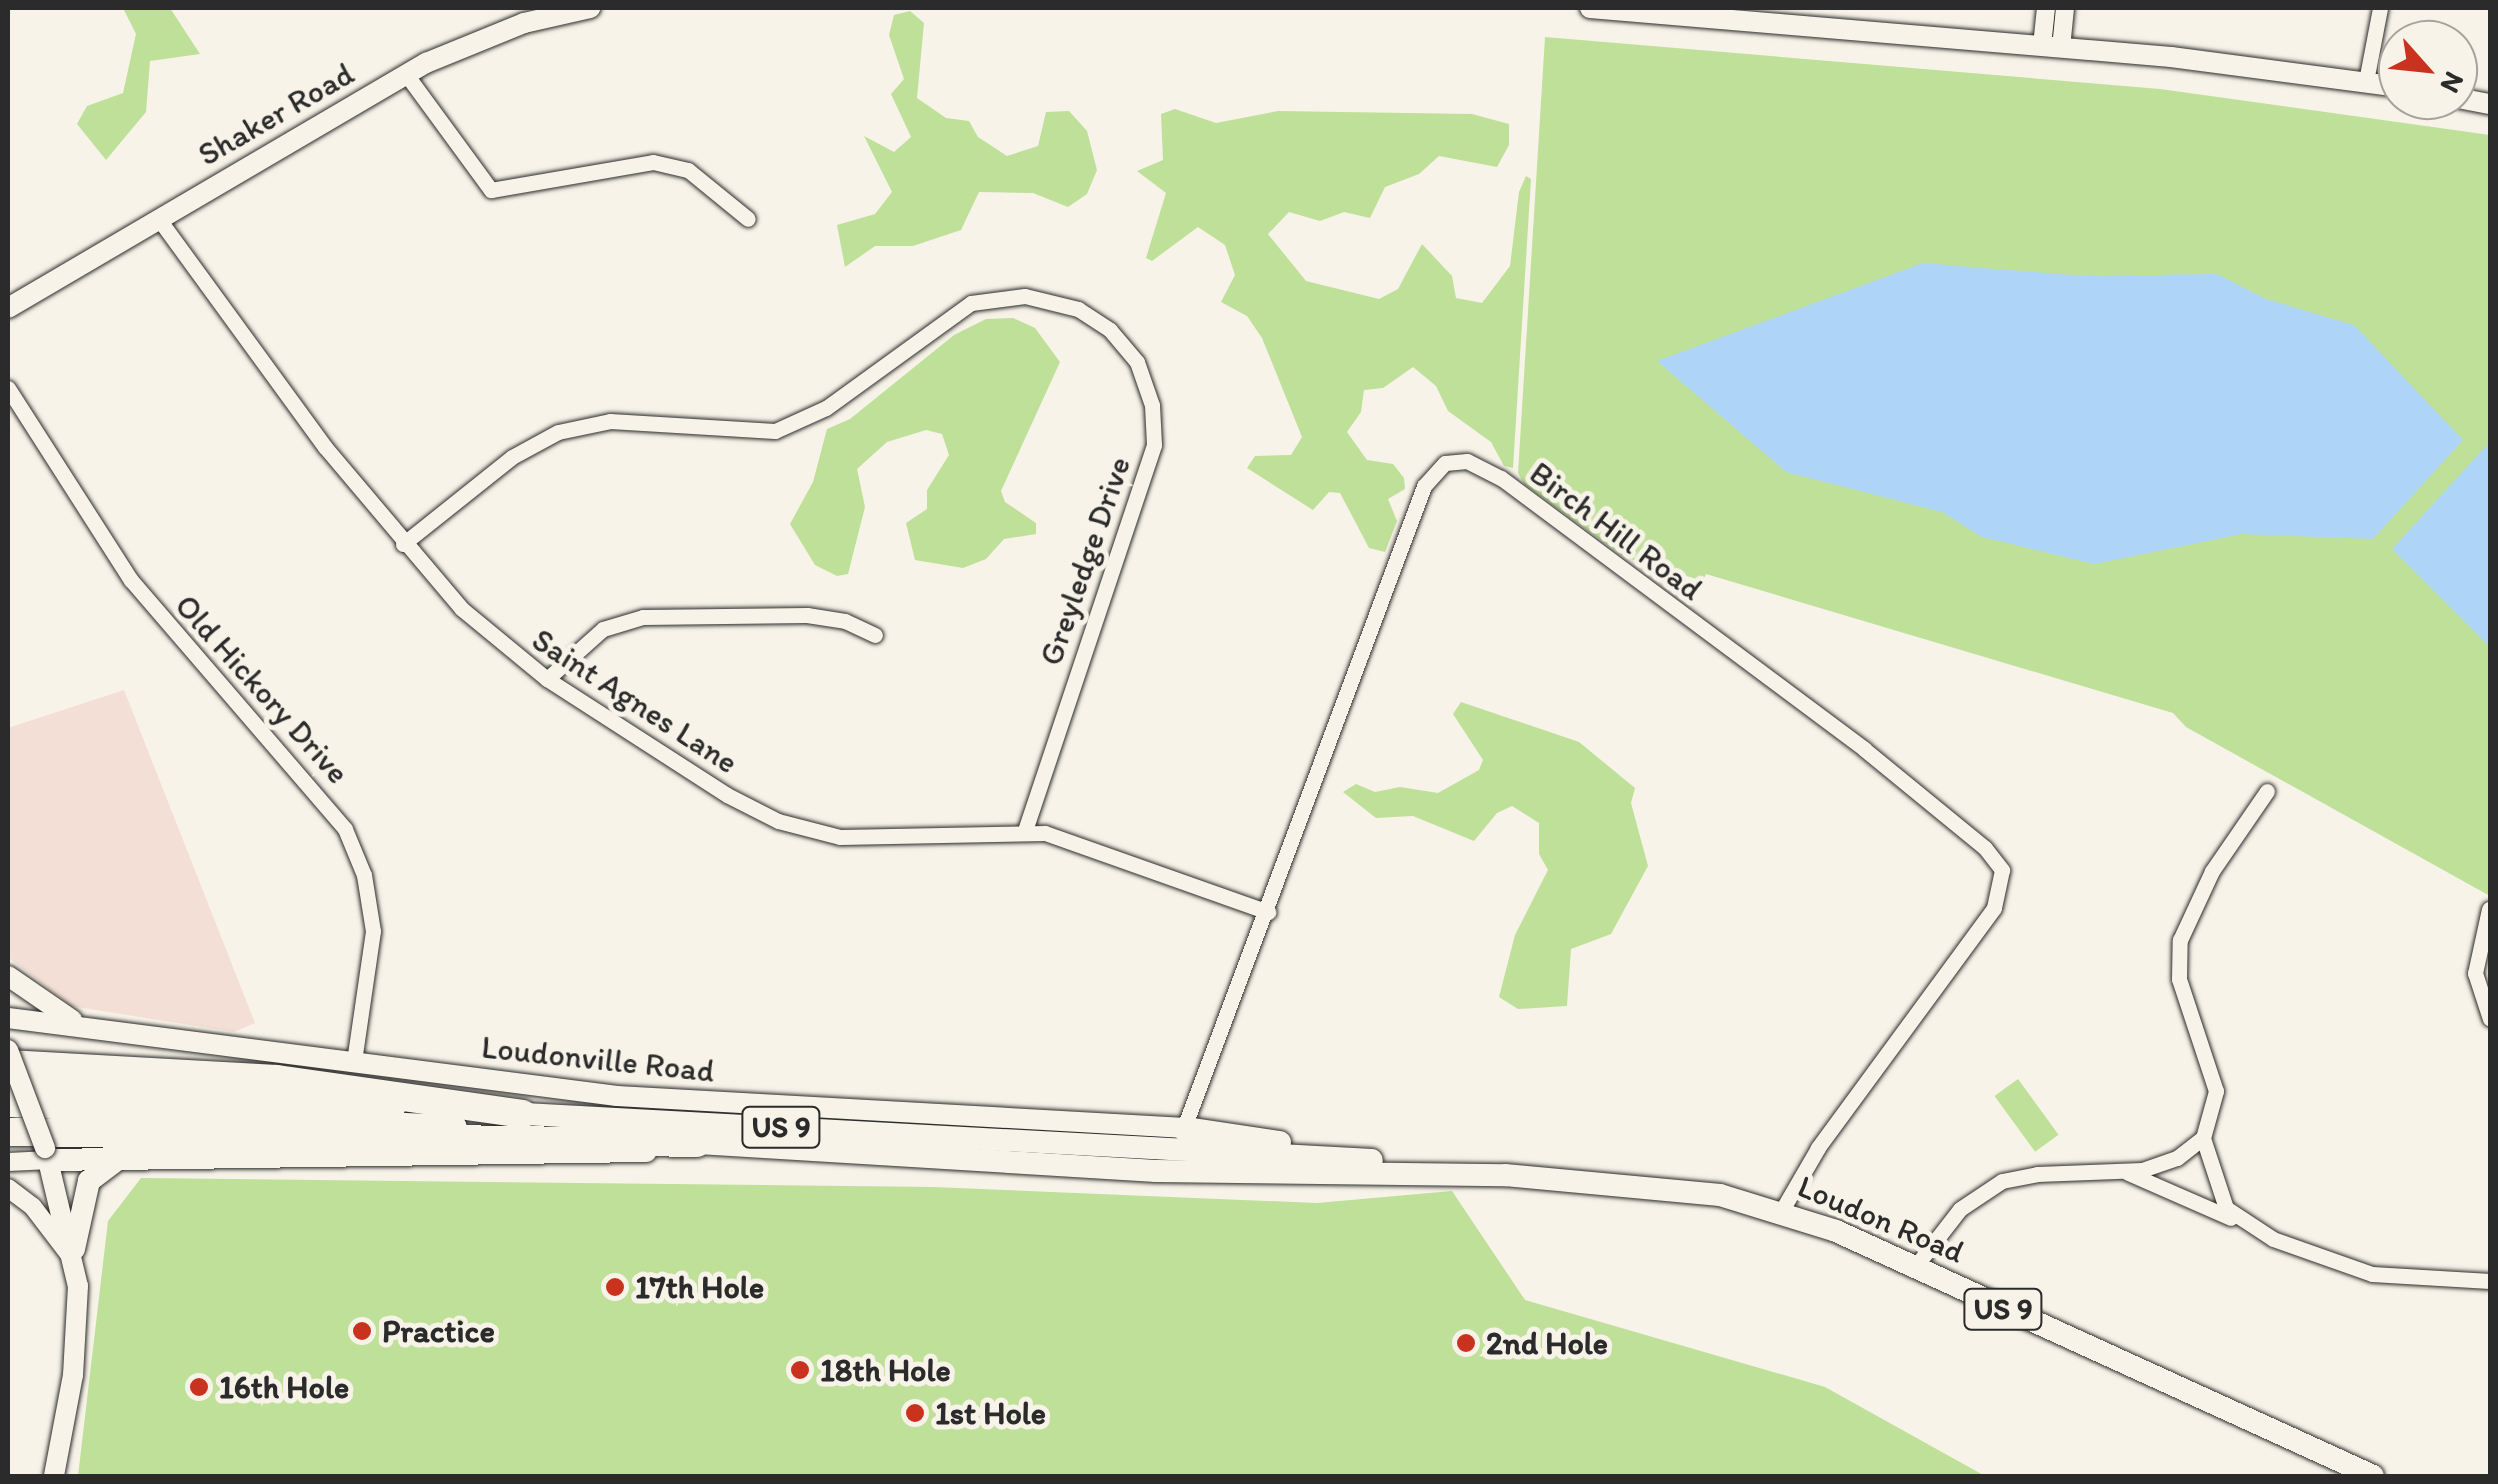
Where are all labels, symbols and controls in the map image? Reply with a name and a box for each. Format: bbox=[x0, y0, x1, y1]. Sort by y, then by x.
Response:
north arrow bbox=[2378, 20, 2478, 120]
street label: Shaker Road bbox=[192, 54, 360, 174]
text: N bbox=[2434, 67, 2472, 99]
street label: Greyledge Drive bbox=[1031, 452, 1139, 670]
street label: Birch Hill Road bbox=[1523, 454, 1709, 608]
street label: Old Hickory Drive bbox=[167, 586, 357, 792]
street label: Saint Agnes Lane bbox=[525, 620, 745, 782]
street label: Loudonville Road bbox=[480, 1028, 716, 1090]
road number: US 9 bbox=[741, 1102, 821, 1152]
street label: Loudon Road bbox=[1792, 1167, 1970, 1271]
place label: 17th Hole bbox=[635, 1268, 764, 1306]
marker: 17th Hole bbox=[604, 1276, 626, 1298]
road number: US 9 bbox=[1963, 1284, 2043, 1334]
place label: Practice bbox=[382, 1312, 495, 1350]
marker: Practice bbox=[351, 1320, 373, 1342]
place label: 2nd Hole bbox=[1486, 1324, 1608, 1362]
marker: 2nd Hole bbox=[1455, 1332, 1477, 1354]
place label: 18th Hole bbox=[820, 1351, 951, 1389]
marker: 18th Hole bbox=[789, 1359, 811, 1381]
place label: 16th Hole bbox=[219, 1368, 349, 1406]
marker: 16th Hole bbox=[188, 1376, 210, 1398]
place label: 1st Hole bbox=[935, 1394, 1046, 1432]
marker: 1st Hole bbox=[904, 1402, 926, 1424]

